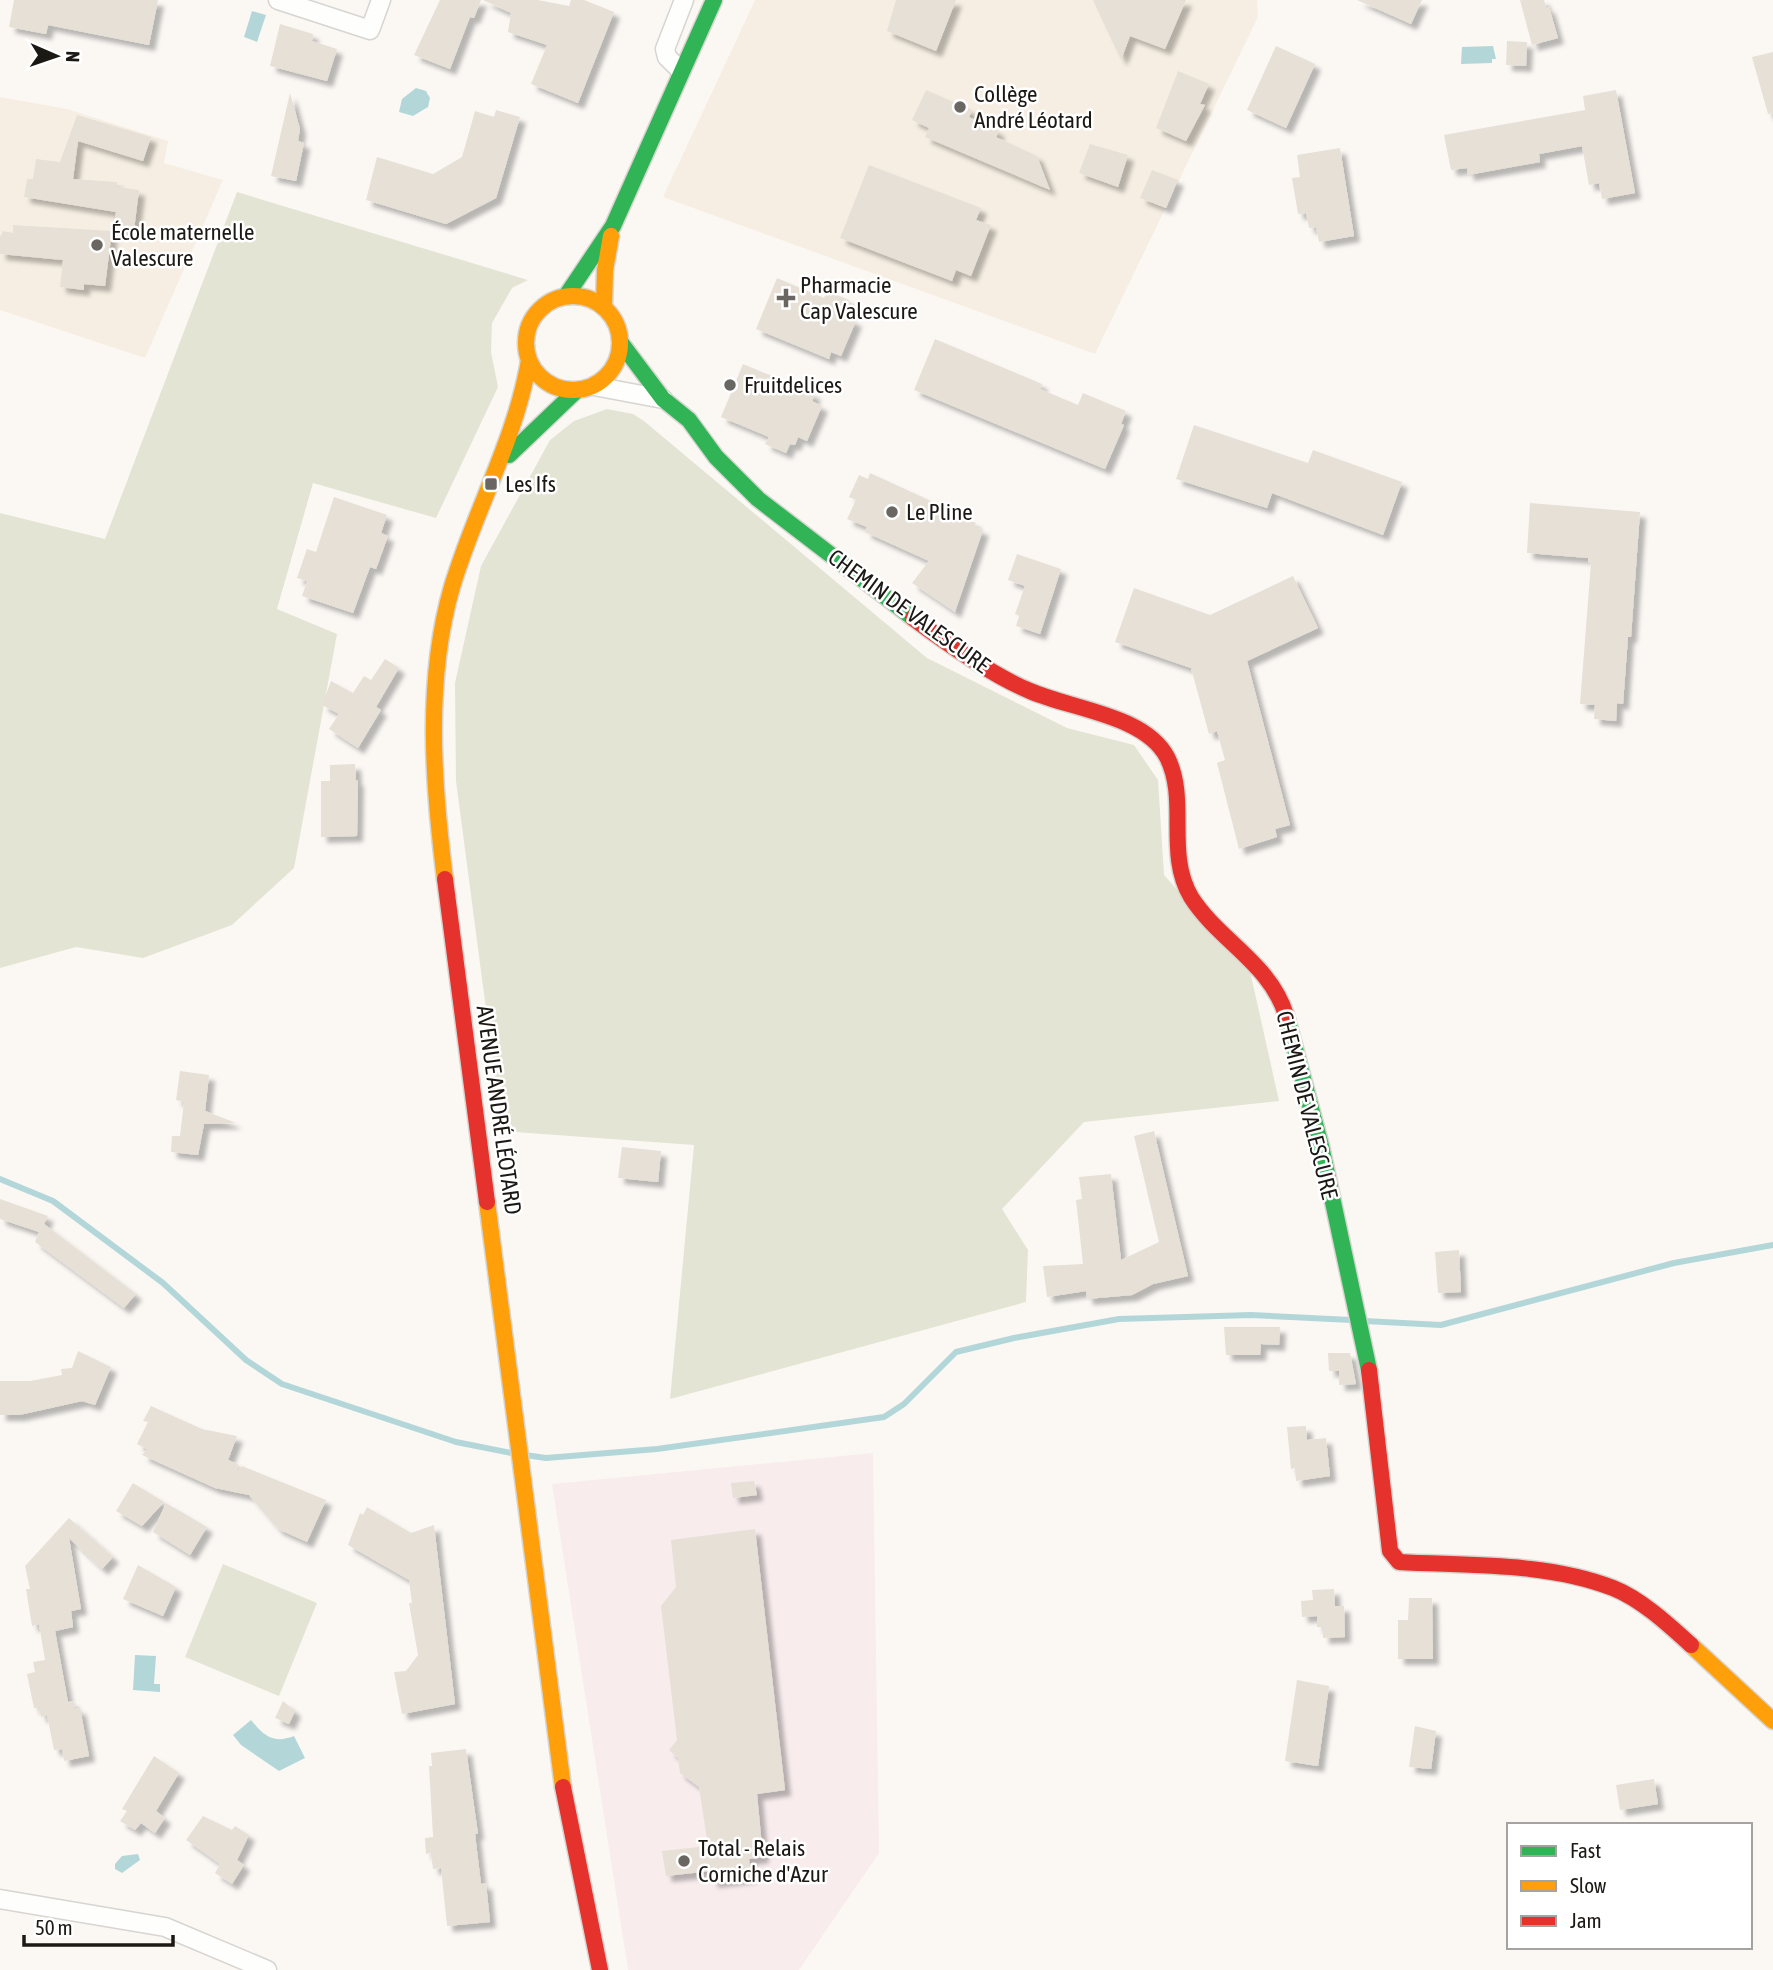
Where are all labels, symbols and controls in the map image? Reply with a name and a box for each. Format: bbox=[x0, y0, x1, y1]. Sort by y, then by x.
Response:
north arrow bbox=[21, 21, 91, 91]
text: N bbox=[62, 51, 84, 63]
place label: Collège André Léotard bbox=[974, 81, 1093, 133]
marker: Collège André Léotard bbox=[952, 99, 968, 115]
place label: École maternelle Valescure bbox=[111, 219, 254, 271]
marker: École maternelle Valescure bbox=[89, 237, 105, 253]
place label: Pharmacie Cap Valescure bbox=[800, 272, 918, 324]
marker: Pharmacie Cap Valescure bbox=[778, 290, 794, 306]
place label: Fruitdelices bbox=[744, 372, 842, 398]
marker: Fruitdelices bbox=[722, 377, 738, 393]
place label: Les Ifs bbox=[505, 471, 556, 497]
marker: Les Ifs bbox=[483, 476, 499, 492]
place label: Le Pline bbox=[906, 499, 973, 525]
marker: Le Pline bbox=[884, 504, 900, 520]
street label: CHEMIN DE VALESCURE bbox=[823, 544, 995, 678]
street label: AVENUE ANDRÉ LÉOTARD bbox=[471, 1004, 527, 1216]
street label: CHEMIN DE VALESCURE bbox=[1271, 1008, 1343, 1202]
legend bbox=[1507, 1823, 1752, 1949]
place label: Total - Relais Corniche d'Azur bbox=[698, 1835, 829, 1887]
text: Fast bbox=[1570, 1838, 1601, 1862]
marker: Total - Relais Corniche d'Azur bbox=[676, 1853, 692, 1869]
text: Slow bbox=[1570, 1873, 1607, 1897]
scale bar bbox=[24, 1904, 173, 1948]
text: Jam bbox=[1570, 1908, 1602, 1932]
text: 50 m bbox=[35, 1915, 73, 1939]

